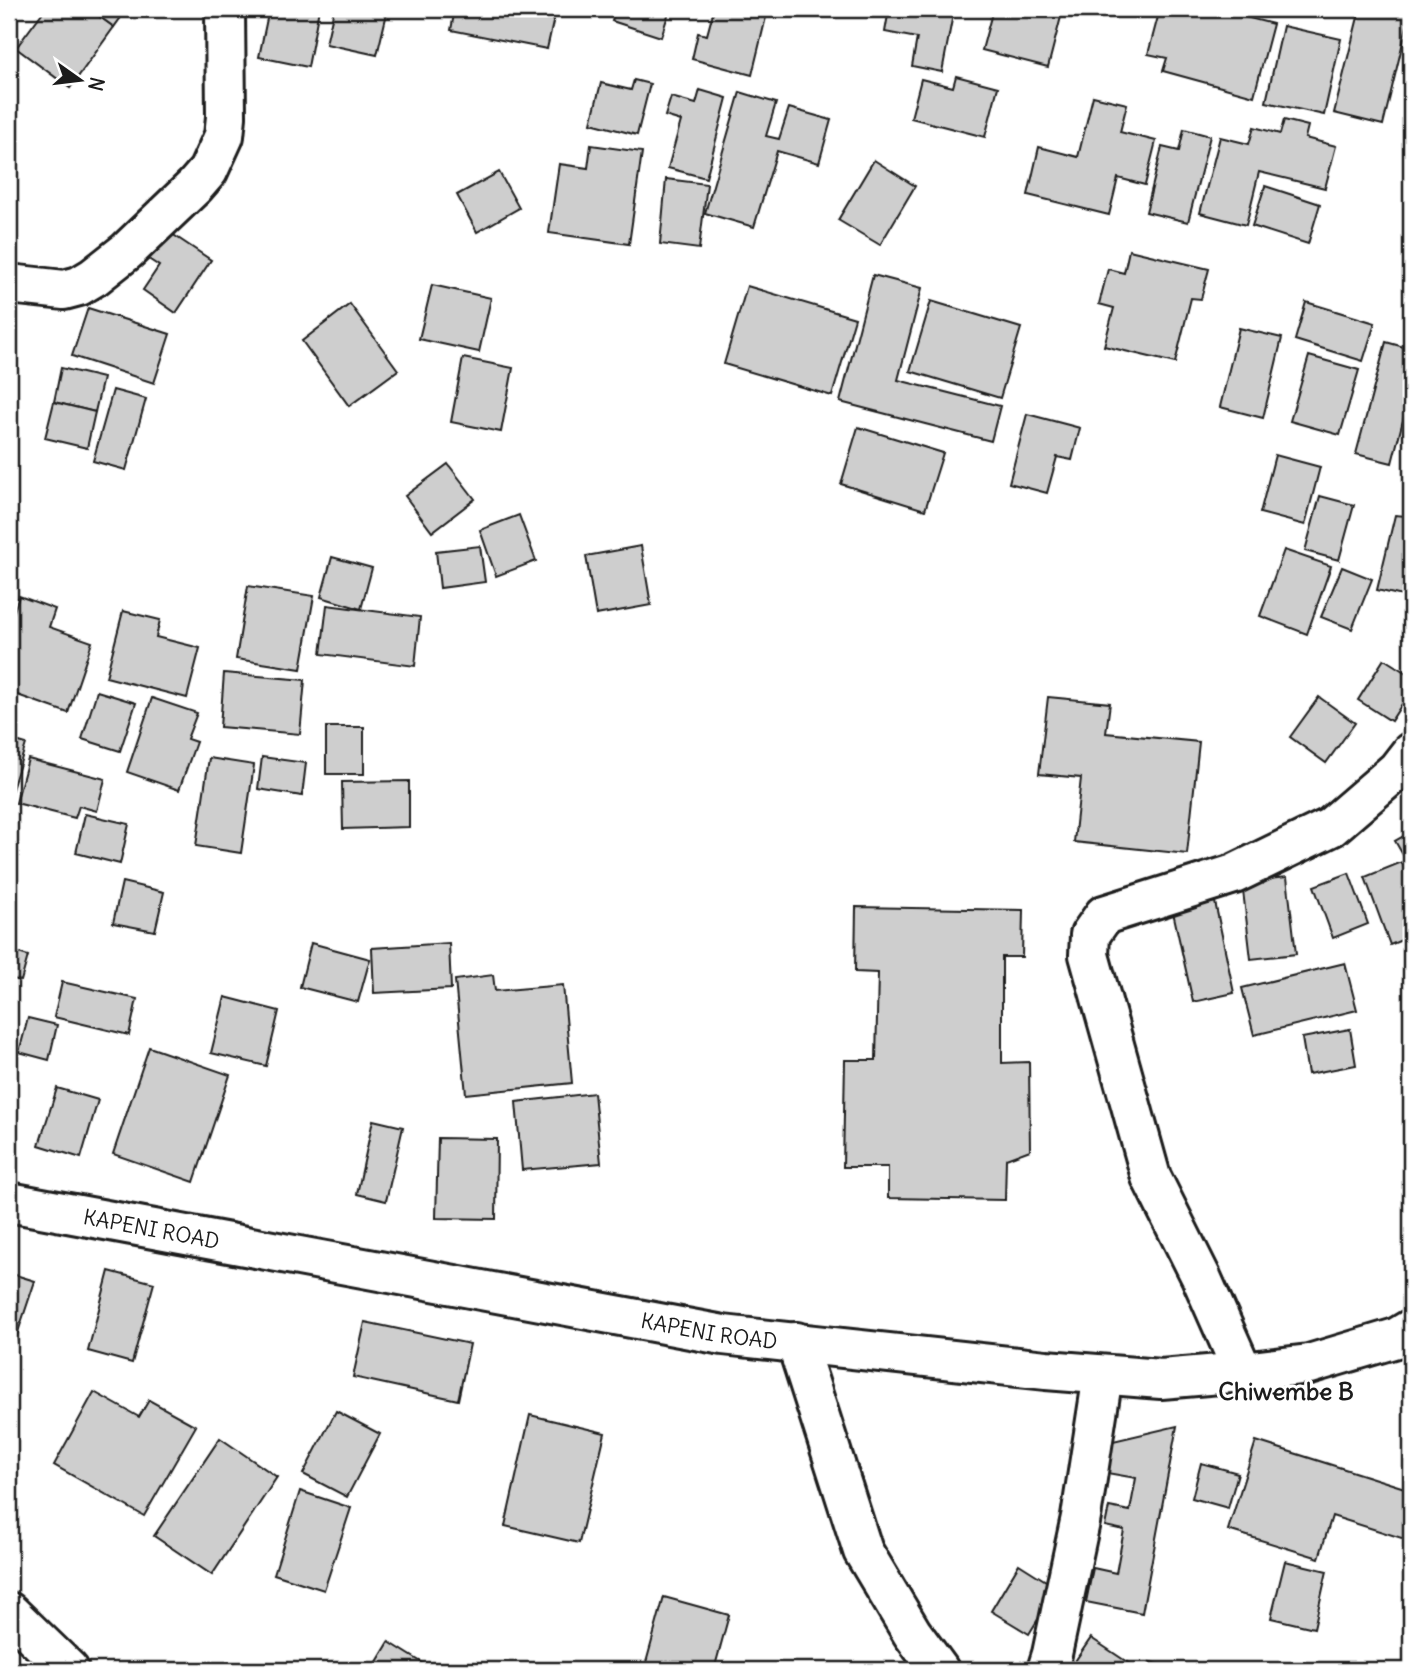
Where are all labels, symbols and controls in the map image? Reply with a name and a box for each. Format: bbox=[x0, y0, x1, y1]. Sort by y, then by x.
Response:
north arrow bbox=[46, 46, 116, 116]
text: N bbox=[83, 75, 110, 93]
street label: KAPENI ROAD bbox=[81, 1203, 222, 1254]
street label: KAPENI ROAD bbox=[639, 1306, 779, 1354]
district label: Chiwembe B bbox=[1218, 1376, 1354, 1406]

